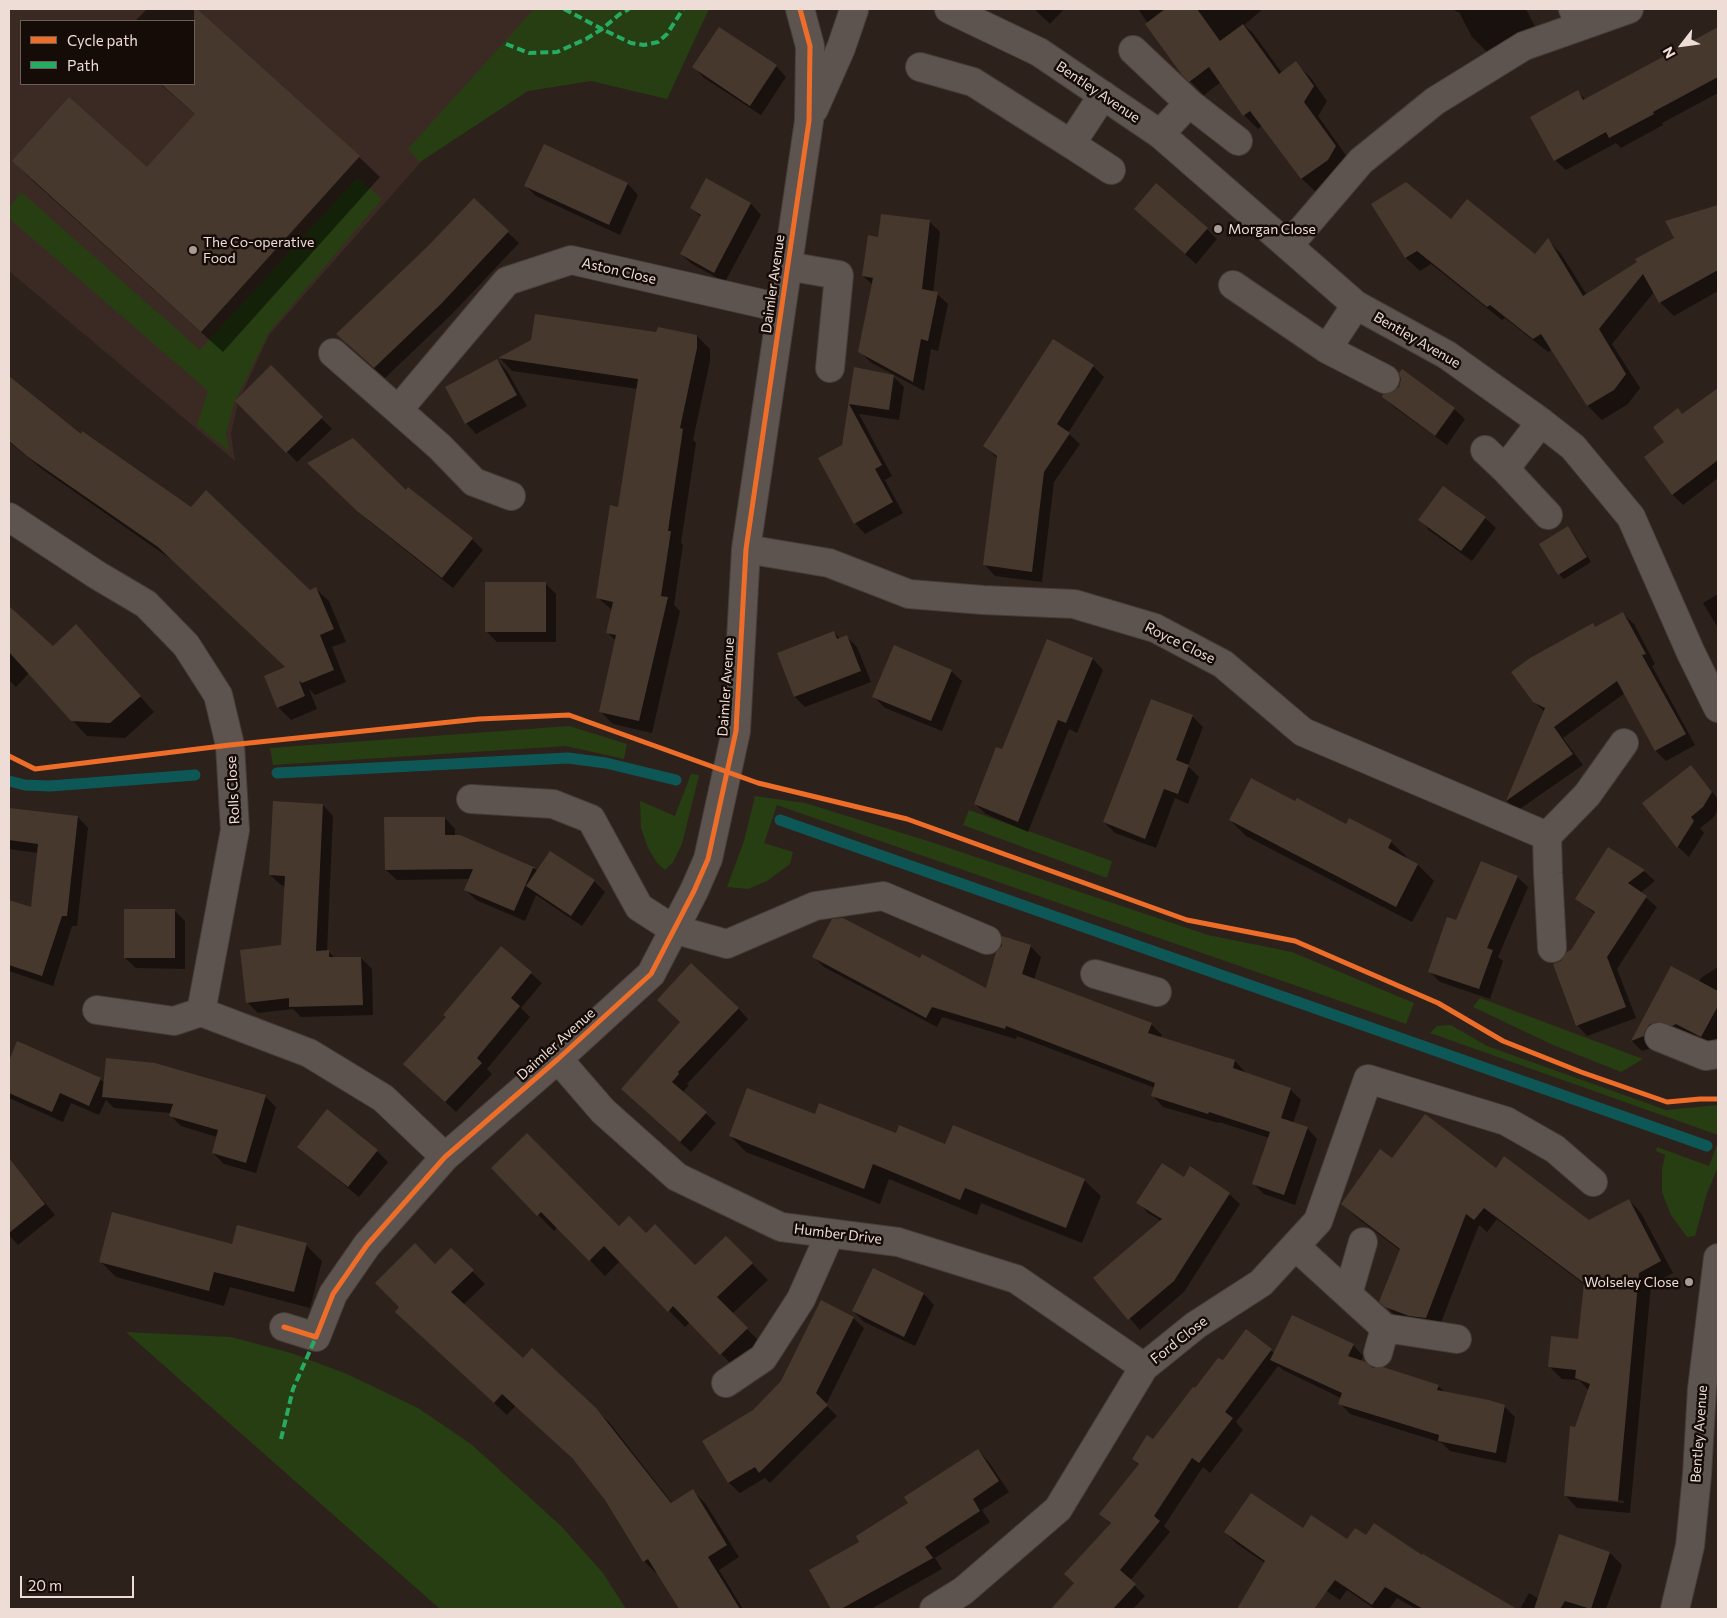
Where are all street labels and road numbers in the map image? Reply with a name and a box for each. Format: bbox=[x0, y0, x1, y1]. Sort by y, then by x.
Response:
street label: Bentley Avenue bbox=[1053, 58, 1143, 126]
street label: Daimler Avenue bbox=[758, 234, 788, 334]
street label: Aston Close bbox=[580, 254, 658, 288]
street label: Bentley Avenue bbox=[1371, 308, 1463, 372]
street label: Royce Close bbox=[1142, 619, 1218, 667]
street label: Daimler Avenue bbox=[714, 637, 738, 737]
street label: Rolls Close bbox=[223, 755, 243, 825]
street label: Daimler Avenue bbox=[513, 1005, 599, 1083]
street label: Humber Drive bbox=[793, 1220, 883, 1248]
street label: Ford Close bbox=[1147, 1313, 1211, 1367]
street label: Bentley Avenue bbox=[1687, 1385, 1711, 1483]

